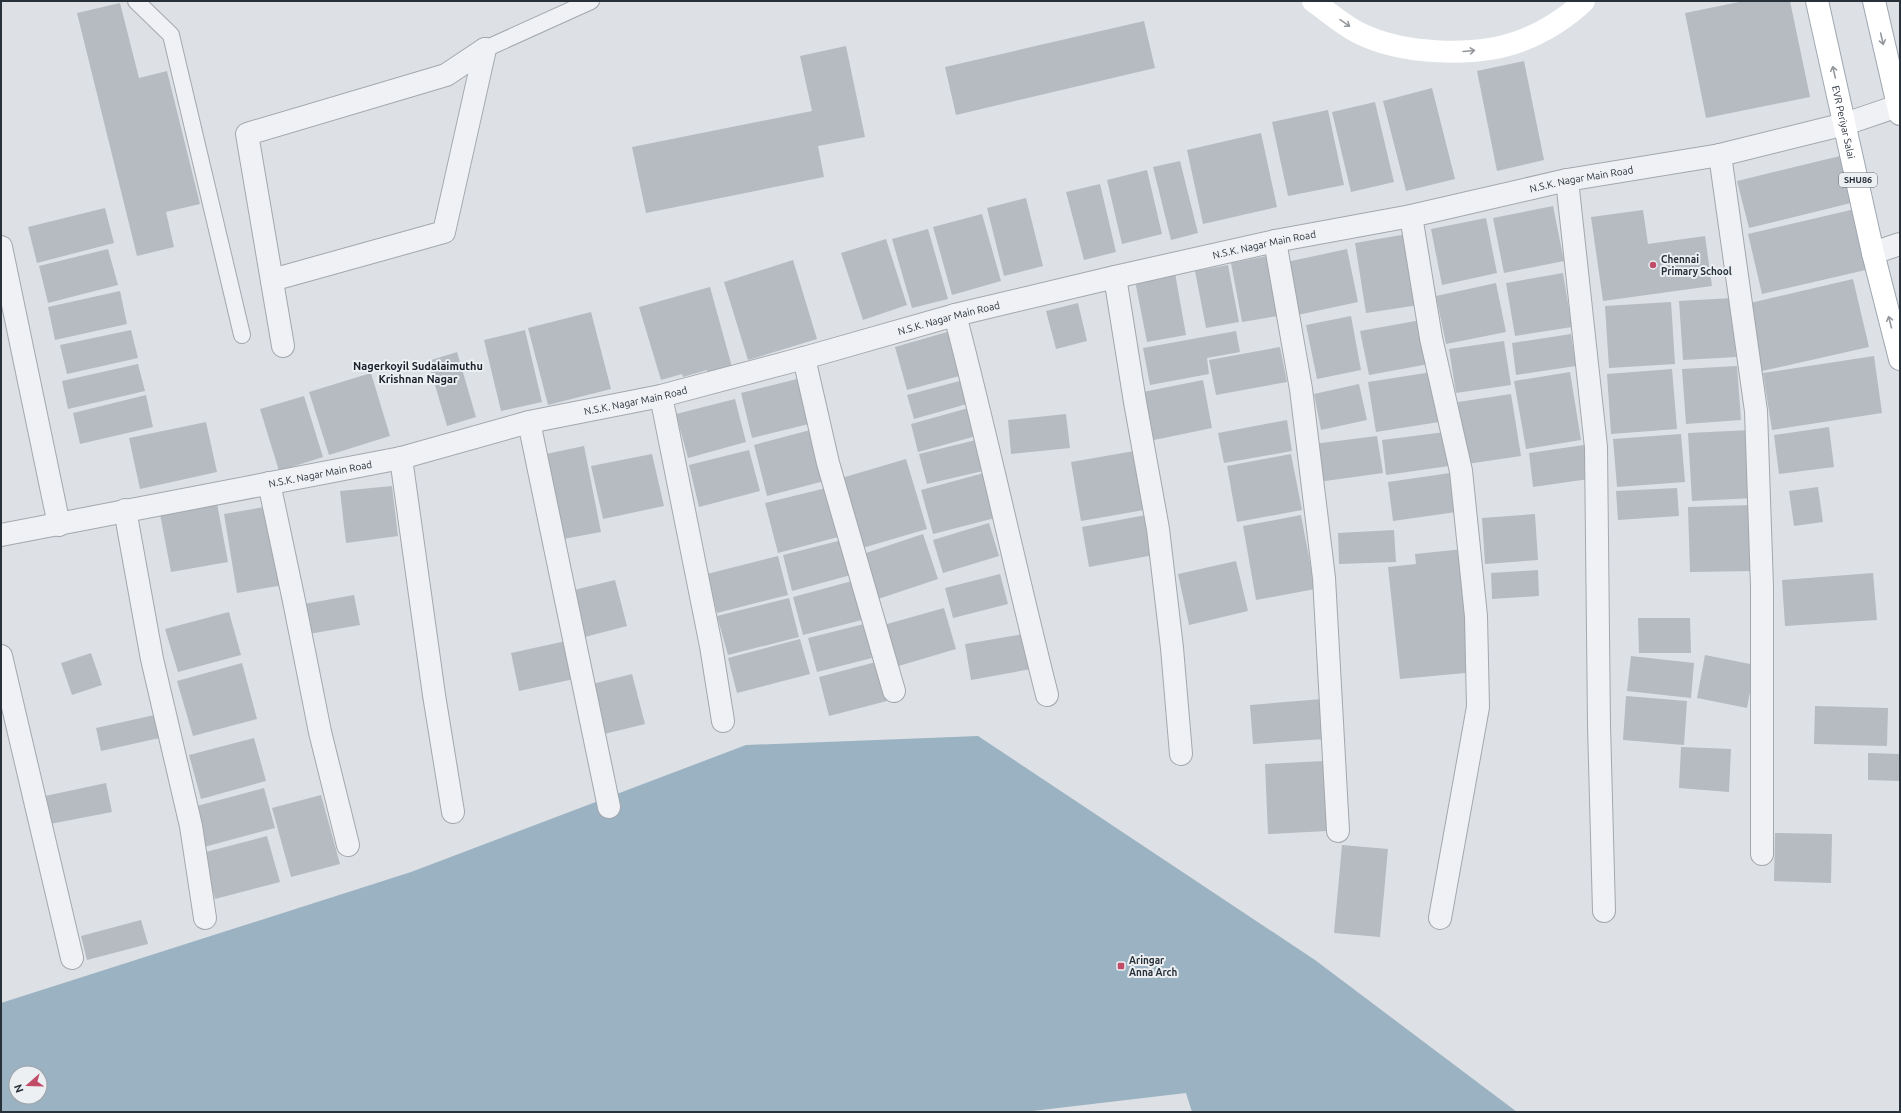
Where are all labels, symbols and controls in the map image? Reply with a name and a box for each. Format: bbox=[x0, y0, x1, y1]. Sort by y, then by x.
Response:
one-way arrow bbox=[1339, 19, 1350, 27]
one-way arrow bbox=[1879, 32, 1887, 45]
one-way arrow bbox=[1462, 47, 1475, 54]
one-way arrow bbox=[1829, 66, 1837, 79]
street label: EVR Periyar Salai bbox=[1830, 84, 1857, 160]
street label: N.S.K. Nagar Main Road bbox=[1529, 164, 1634, 194]
road number: SHU86 bbox=[1839, 173, 1877, 187]
street label: N.S.K. Nagar Main Road bbox=[1212, 229, 1317, 261]
place label: Chennai Primary School bbox=[1661, 254, 1732, 277]
marker: Chennai Primary School bbox=[1648, 260, 1658, 270]
street label: N.S.K. Nagar Main Road bbox=[896, 300, 1001, 337]
one-way arrow bbox=[1886, 315, 1894, 328]
district label: Nagerkoyil Sudalaimuthu Krishnan Nagar bbox=[353, 360, 483, 385]
street label: N.S.K. Nagar Main Road bbox=[583, 384, 689, 417]
street label: N.S.K. Nagar Main Road bbox=[267, 459, 373, 489]
place label: Aringar Anna Arch bbox=[1129, 955, 1178, 978]
marker: Aringar Anna Arch bbox=[1116, 961, 1126, 971]
north arrow bbox=[8, 1065, 48, 1105]
text: N bbox=[12, 1083, 26, 1094]

